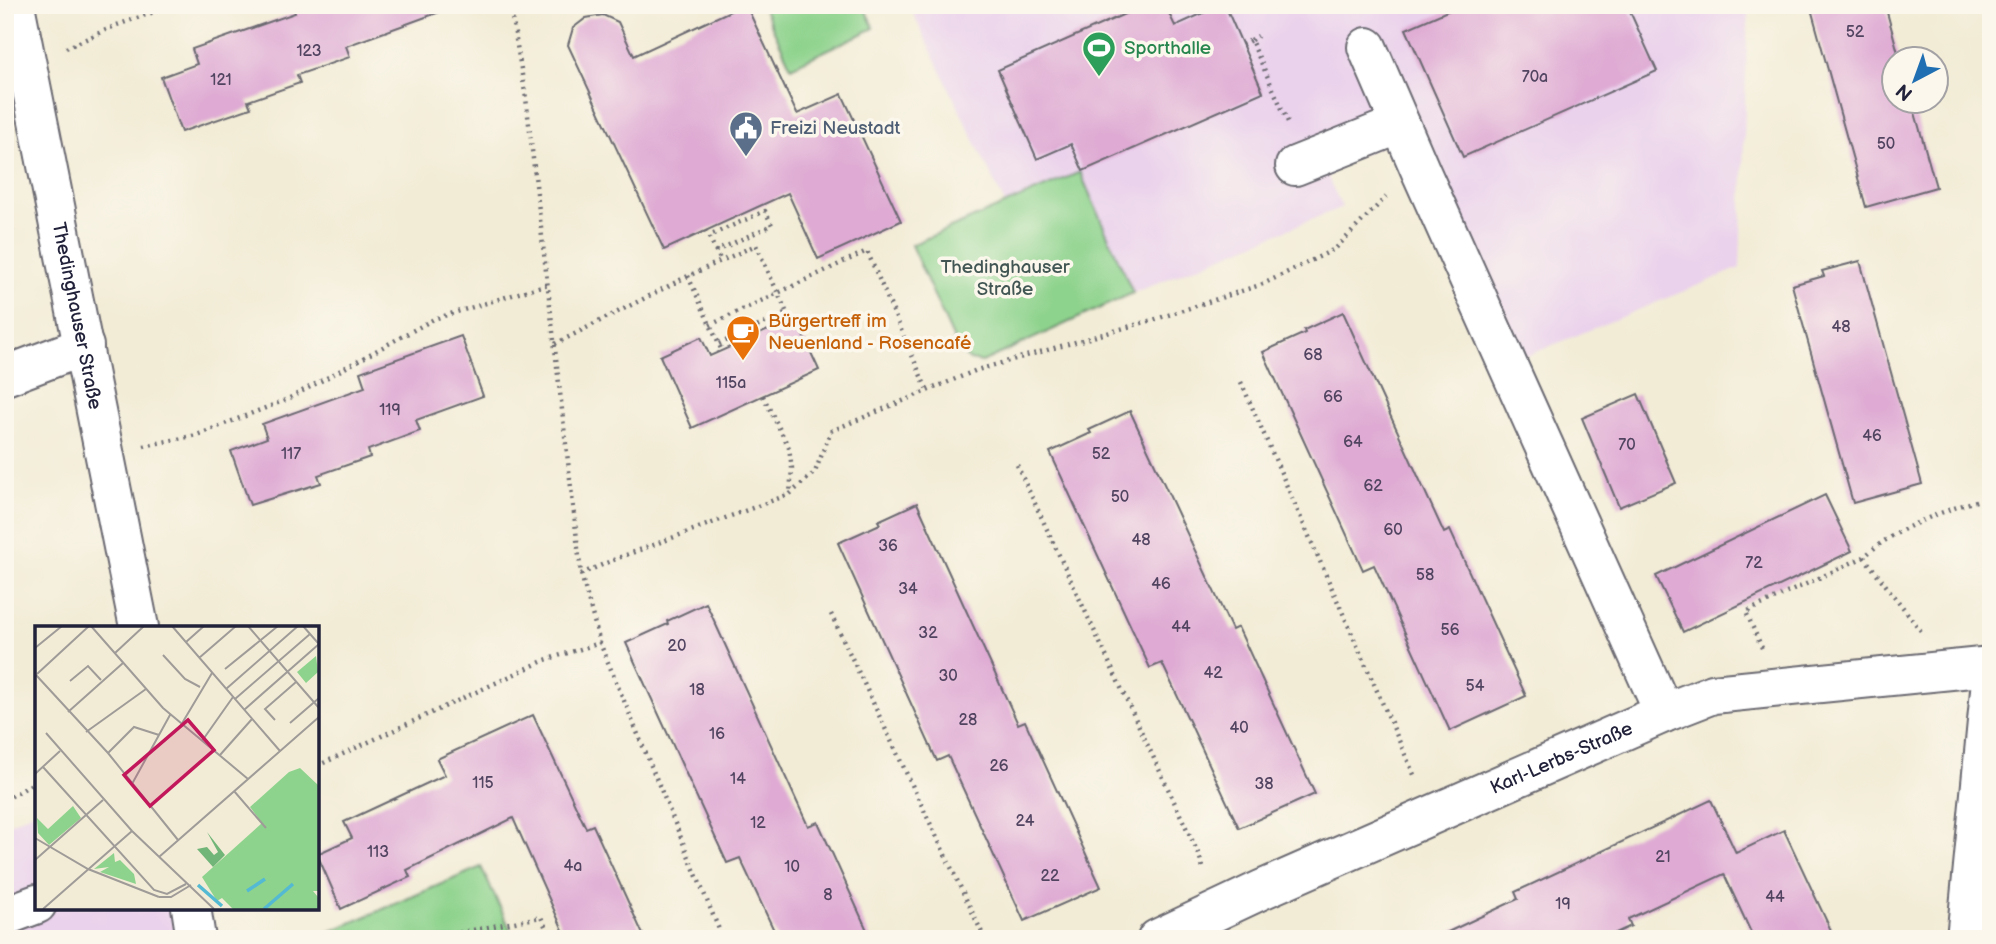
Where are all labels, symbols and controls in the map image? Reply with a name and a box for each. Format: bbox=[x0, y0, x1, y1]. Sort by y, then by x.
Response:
house number: 52 bbox=[1846, 23, 1865, 42]
sports icon: Sporthalle bbox=[1080, 29, 1118, 78]
place label: Sporthalle bbox=[1124, 37, 1211, 60]
house number: 123 bbox=[296, 42, 322, 61]
north arrow bbox=[1881, 46, 1951, 116]
house number: 70a bbox=[1522, 68, 1548, 87]
house number: 121 bbox=[210, 71, 232, 90]
text: N bbox=[1892, 78, 1918, 105]
public building icon: Freizi Neustadt bbox=[727, 109, 765, 158]
place label: Freizi Neustadt bbox=[770, 117, 901, 140]
house number: 50 bbox=[1877, 135, 1895, 154]
street label: Thedinghauser Straße bbox=[47, 220, 107, 411]
park label: Thedinghauser Straße bbox=[940, 256, 1071, 301]
place label: Bürgertreff im Neuenland - Rosencafé bbox=[768, 310, 971, 355]
cafe icon: Bürgertreff im Neuenland - Rosencafé bbox=[724, 313, 762, 362]
house number: 48 bbox=[1831, 318, 1851, 337]
house number: 68 bbox=[1303, 346, 1323, 365]
house number: 115a bbox=[716, 374, 746, 393]
house number: 66 bbox=[1323, 388, 1343, 407]
house number: 119 bbox=[379, 401, 401, 420]
house number: 46 bbox=[1862, 427, 1882, 446]
house number: 64 bbox=[1343, 433, 1363, 452]
house number: 70 bbox=[1618, 436, 1636, 455]
house number: 117 bbox=[281, 445, 301, 464]
house number: 52 bbox=[1092, 445, 1111, 464]
house number: 62 bbox=[1363, 477, 1383, 496]
house number: 50 bbox=[1111, 488, 1129, 507]
house number: 60 bbox=[1383, 521, 1403, 540]
house number: 48 bbox=[1131, 531, 1151, 550]
house number: 36 bbox=[878, 537, 898, 556]
house number: 72 bbox=[1745, 554, 1763, 573]
house number: 58 bbox=[1416, 566, 1434, 585]
house number: 46 bbox=[1151, 575, 1171, 594]
house number: 34 bbox=[898, 580, 918, 599]
house number: 44 bbox=[1171, 618, 1191, 637]
house number: 56 bbox=[1441, 621, 1460, 640]
house number: 32 bbox=[918, 624, 938, 643]
inset map bbox=[35, 626, 318, 909]
house number: 20 bbox=[668, 637, 686, 656]
house number: 42 bbox=[1203, 664, 1223, 683]
house number: 30 bbox=[938, 667, 958, 686]
house number: 54 bbox=[1466, 677, 1485, 696]
house number: 18 bbox=[689, 681, 705, 700]
house number: 28 bbox=[959, 711, 977, 730]
street label: Karl-Lerbs-Straße bbox=[1487, 717, 1636, 799]
house number: 40 bbox=[1229, 719, 1249, 738]
house number: 16 bbox=[709, 725, 725, 744]
house number: 26 bbox=[989, 757, 1009, 776]
house number: 14 bbox=[730, 770, 746, 789]
house number: 115 bbox=[472, 774, 494, 793]
house number: 38 bbox=[1254, 775, 1274, 794]
house number: 24 bbox=[1016, 812, 1035, 831]
house number: 12 bbox=[750, 814, 766, 833]
house number: 113 bbox=[367, 843, 389, 862]
house number: 21 bbox=[1655, 848, 1671, 867]
house number: 4a bbox=[564, 857, 582, 876]
house number: 10 bbox=[784, 858, 800, 877]
house number: 22 bbox=[1041, 867, 1060, 886]
house number: 8 bbox=[823, 886, 833, 905]
house number: 44 bbox=[1765, 888, 1785, 907]
house number: 19 bbox=[1555, 895, 1571, 914]

